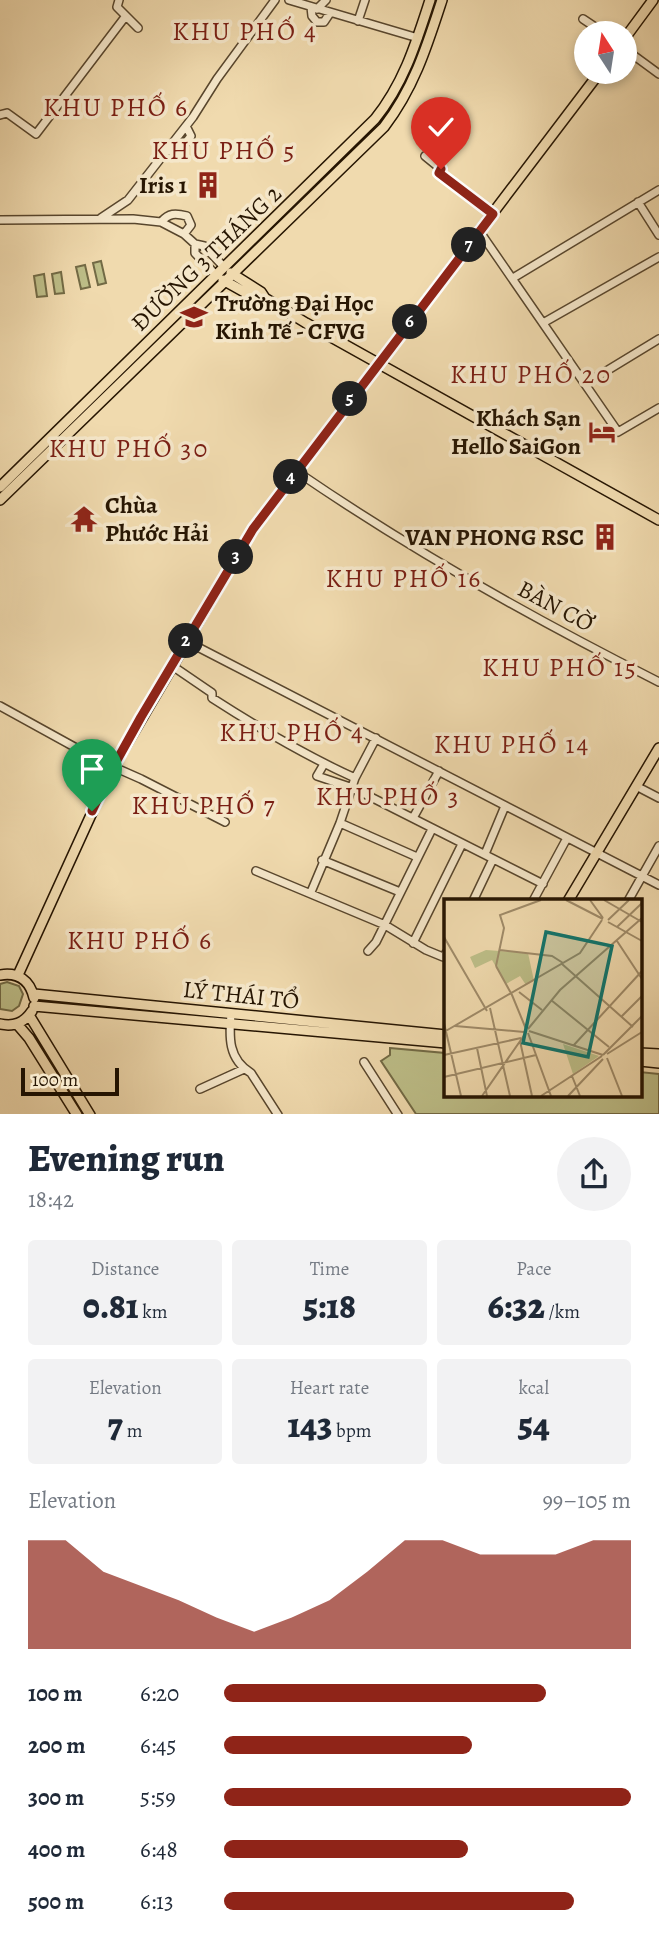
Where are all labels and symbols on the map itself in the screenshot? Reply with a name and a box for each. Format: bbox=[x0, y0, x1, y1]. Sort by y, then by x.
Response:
district label: KHU PHỐ 4 bbox=[172, 14, 318, 49]
north arrow bbox=[574, 21, 637, 84]
district label: KHU PHỐ 6 bbox=[43, 90, 189, 125]
pin bbox=[411, 97, 471, 169]
district label: KHU PHỐ 5 bbox=[151, 133, 297, 168]
place label: Iris 1 bbox=[139, 169, 187, 201]
building icon: Iris 1 bbox=[193, 170, 223, 200]
street label: ĐƯỜNG 3 THÁNG 2 bbox=[124, 178, 288, 338]
pin: 7 bbox=[452, 228, 486, 262]
place label: Trường Đại Học Kinh Tế - CFVG bbox=[215, 287, 374, 347]
school or university icon: Trường Đại Học Kinh Tế - CFVG bbox=[179, 302, 209, 332]
pin: 6 bbox=[392, 304, 428, 340]
district label: KHU PHỐ 20 bbox=[450, 357, 612, 392]
pin: 5 bbox=[332, 382, 368, 416]
place label: Khách Sạn Hello SaiGon bbox=[451, 402, 582, 462]
hotel icon: Khách Sạn Hello SaiGon bbox=[587, 417, 617, 447]
district label: KHU PHỐ 30 bbox=[49, 431, 209, 466]
pin: 4 bbox=[274, 460, 308, 494]
place label: Chùa Phước Hải bbox=[105, 489, 209, 549]
temple icon: Chùa Phước Hải bbox=[69, 504, 99, 534]
place label: VAN PHONG RSC bbox=[404, 521, 584, 553]
building icon: VAN PHONG RSC bbox=[590, 522, 620, 552]
pin: 3 bbox=[218, 540, 254, 574]
district label: KHU PHỐ 16 bbox=[326, 561, 482, 596]
street label: BÀN CỜ bbox=[512, 573, 600, 639]
pin: 2 bbox=[168, 624, 204, 658]
district label: KHU PHỐ 15 bbox=[482, 650, 638, 685]
district label: KHU PHỐ 4 bbox=[219, 715, 365, 750]
district label: KHU PHỐ 14 bbox=[434, 727, 590, 762]
pin bbox=[62, 739, 122, 811]
district label: KHU PHỐ 3 bbox=[316, 779, 460, 814]
district label: KHU PHỐ 7 bbox=[132, 788, 276, 823]
inset map bbox=[444, 899, 642, 1097]
district label: KHU PHỐ 6 bbox=[67, 923, 213, 958]
street label: LÝ THÁI TỔ bbox=[181, 973, 301, 1017]
scale bar bbox=[21, 1066, 119, 1097]

